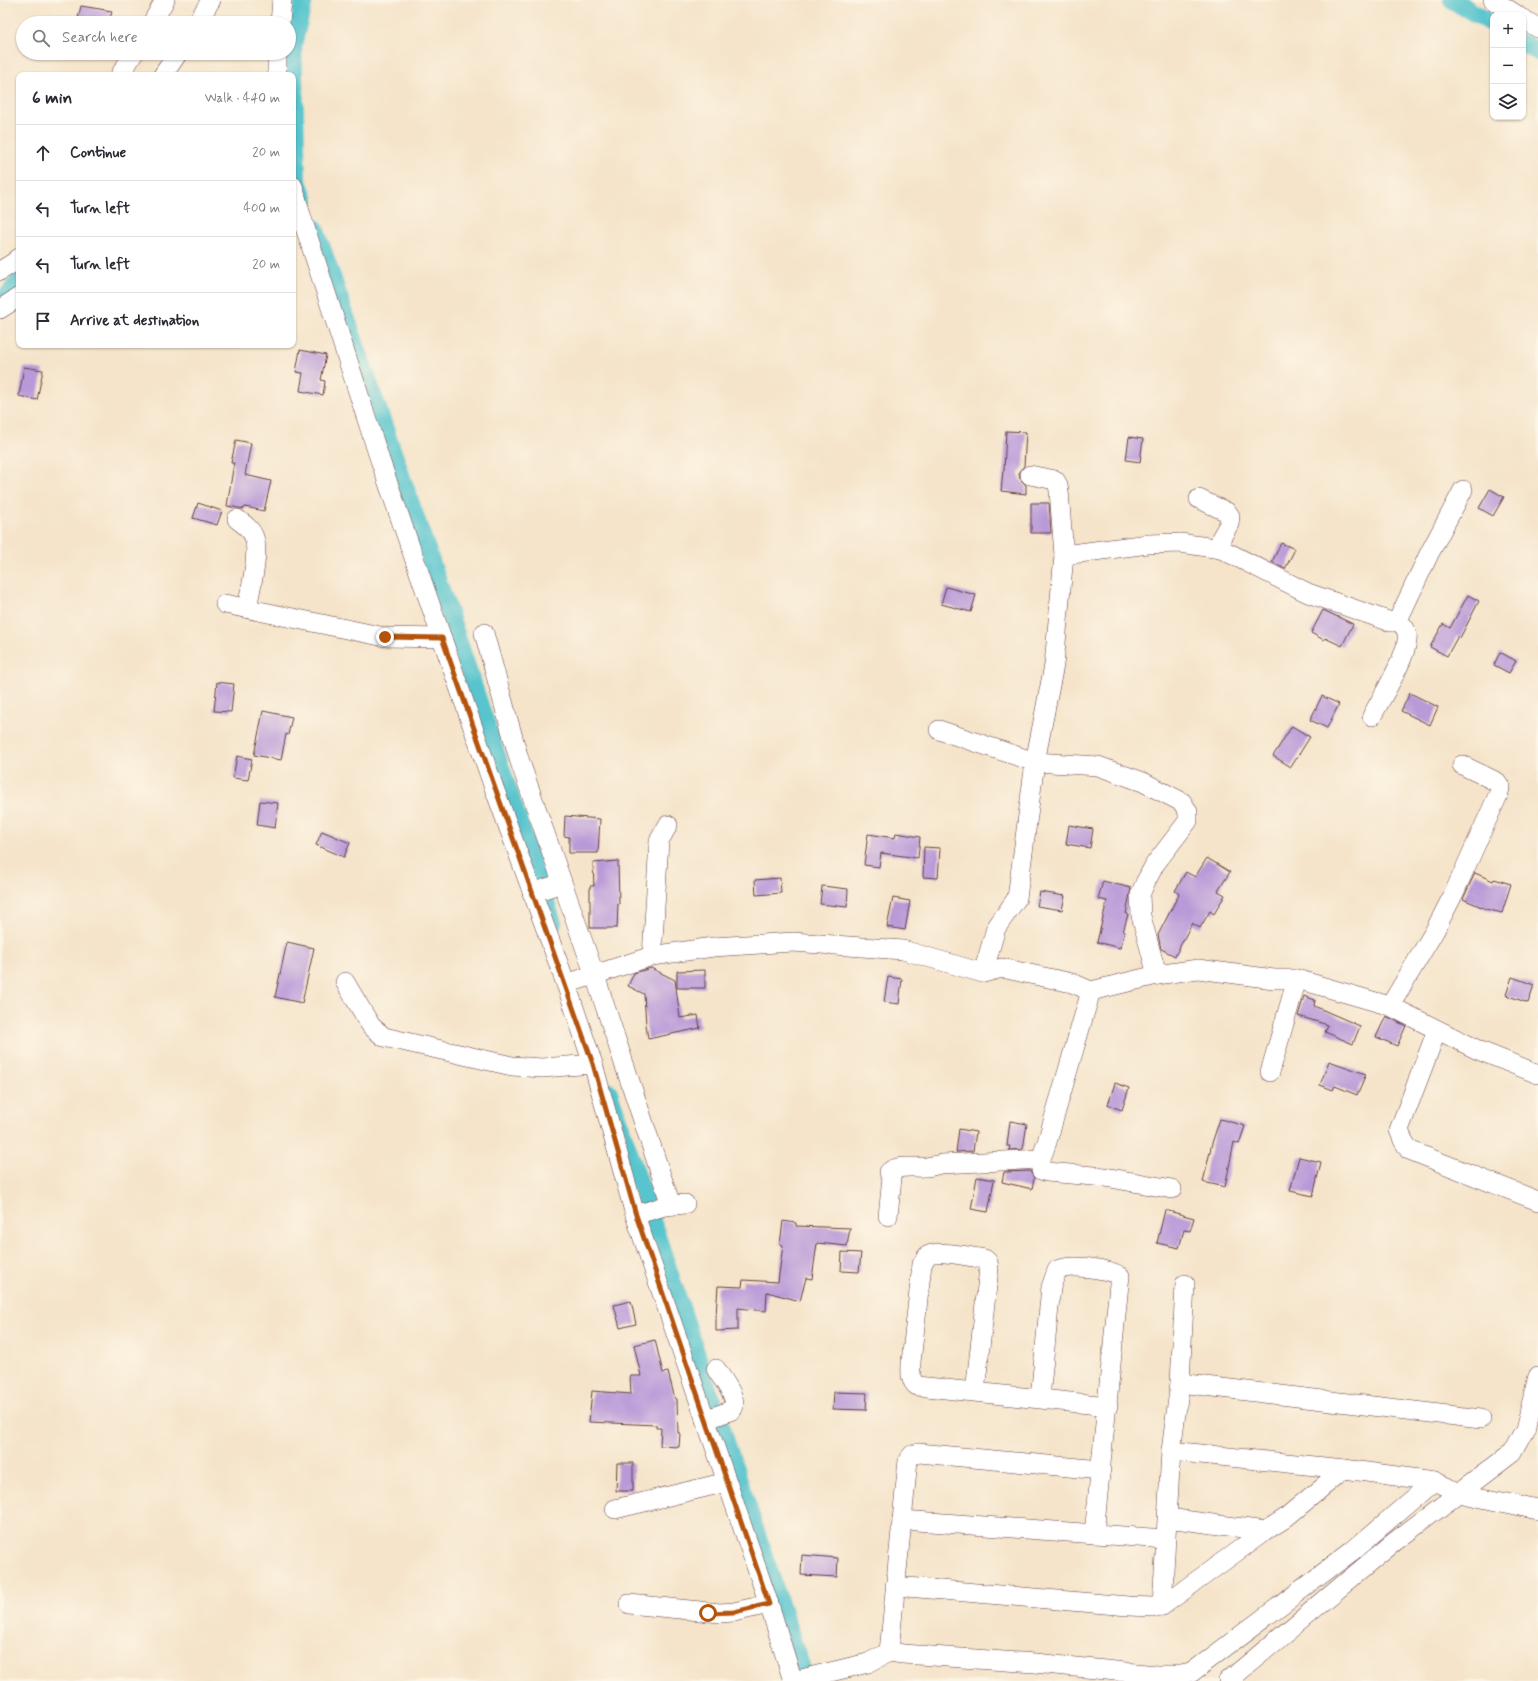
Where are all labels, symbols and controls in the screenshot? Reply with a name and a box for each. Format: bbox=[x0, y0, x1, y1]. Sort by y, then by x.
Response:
map controls bbox=[1490, 12, 1526, 120]
button: + bbox=[1490, 12, 1526, 48]
search box bbox=[16, 16, 296, 60]
icon: search bbox=[30, 27, 52, 49]
text: Search here bbox=[62, 28, 138, 48]
button: − bbox=[1490, 48, 1526, 84]
button: layers bbox=[1490, 84, 1526, 120]
text: 6 min bbox=[32, 87, 72, 109]
text: Walk · 440 m bbox=[205, 90, 280, 107]
icon: ahead bbox=[32, 142, 54, 164]
text: Continue bbox=[70, 143, 126, 163]
text: 20 m bbox=[252, 144, 280, 161]
icon: left bbox=[32, 198, 54, 220]
text: Turn left bbox=[70, 199, 130, 219]
text: 400 m bbox=[243, 200, 280, 217]
icon: left bbox=[32, 254, 54, 276]
text: Turn left bbox=[70, 255, 130, 275]
text: 20 m bbox=[252, 256, 280, 273]
icon: arrive bbox=[32, 310, 54, 332]
text: Arrive at destination bbox=[70, 311, 199, 331]
route end bbox=[376, 628, 394, 646]
route start bbox=[699, 1604, 717, 1622]

